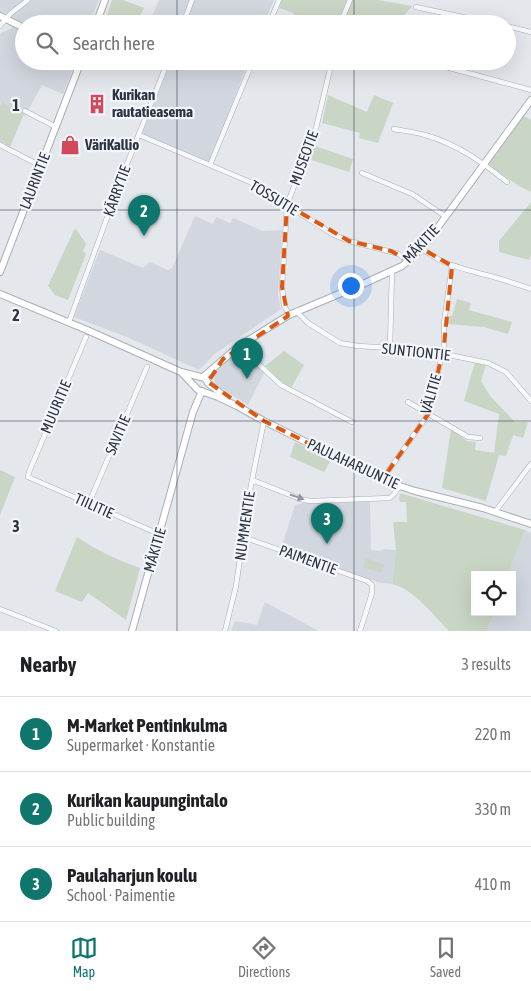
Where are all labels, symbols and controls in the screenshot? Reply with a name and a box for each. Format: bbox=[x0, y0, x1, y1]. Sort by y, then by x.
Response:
search box bbox=[15, 15, 516, 70]
icon: search bbox=[33, 29, 61, 57]
text: Search here bbox=[73, 32, 155, 54]
place label: Kurikan rautatieasema bbox=[112, 86, 193, 120]
building icon: Kurikan rautatieasema bbox=[86, 93, 108, 115]
text: 1 bbox=[12, 96, 20, 114]
street label: MUSEOTIE bbox=[286, 128, 321, 187]
shop icon: VäriKallio bbox=[59, 134, 81, 156]
place label: VäriKallio bbox=[84, 136, 139, 153]
street label: LAURINTIE bbox=[16, 150, 53, 211]
street label: KÄRRYTIE bbox=[99, 162, 134, 219]
street label: TOSSUTIE bbox=[247, 177, 302, 219]
pin: 2 bbox=[128, 195, 160, 236]
street label: MÄKITIE bbox=[399, 221, 443, 266]
your location bbox=[338, 273, 364, 299]
text: 2 bbox=[12, 306, 20, 324]
pin: 1 bbox=[231, 338, 263, 379]
street label: SUNTIONTIE bbox=[381, 339, 452, 364]
street label: VÄLITIE bbox=[417, 371, 444, 416]
street label: MUURITIE bbox=[37, 377, 75, 436]
street label: SAVITIE bbox=[102, 412, 134, 457]
street label: PAULAHARJUNTIE bbox=[305, 435, 402, 492]
street label: TIILITIE bbox=[72, 490, 117, 522]
street label: NUMMENTIE bbox=[231, 490, 258, 562]
one-way arrow bbox=[290, 494, 305, 502]
pin: 3 bbox=[311, 503, 343, 544]
text: 3 bbox=[12, 517, 20, 535]
street label: MÄKITIE bbox=[140, 525, 169, 574]
street label: PAIMENTIE bbox=[277, 541, 340, 578]
map controls bbox=[471, 571, 516, 616]
button: locate bbox=[471, 571, 516, 616]
text: Nearby bbox=[20, 652, 76, 676]
text: 3 results bbox=[461, 655, 511, 673]
text: M-Market Pentinkulma bbox=[67, 714, 227, 736]
text: 1 bbox=[32, 725, 40, 743]
text: 220 m bbox=[475, 725, 511, 743]
text: Supermarket · Konstantie bbox=[67, 736, 215, 754]
text: Kurikan kaupungintalo bbox=[67, 789, 228, 811]
text: 2 bbox=[32, 800, 40, 818]
text: 330 m bbox=[475, 800, 511, 818]
text: Public building bbox=[67, 811, 155, 829]
text: Paulaharjun koulu bbox=[67, 864, 197, 886]
text: 3 bbox=[32, 875, 40, 893]
text: 410 m bbox=[475, 875, 511, 893]
text: School · Paimentie bbox=[67, 886, 175, 904]
tab: Map bbox=[70, 934, 98, 980]
tab: Directions bbox=[238, 934, 290, 980]
tab: Saved bbox=[430, 934, 461, 980]

